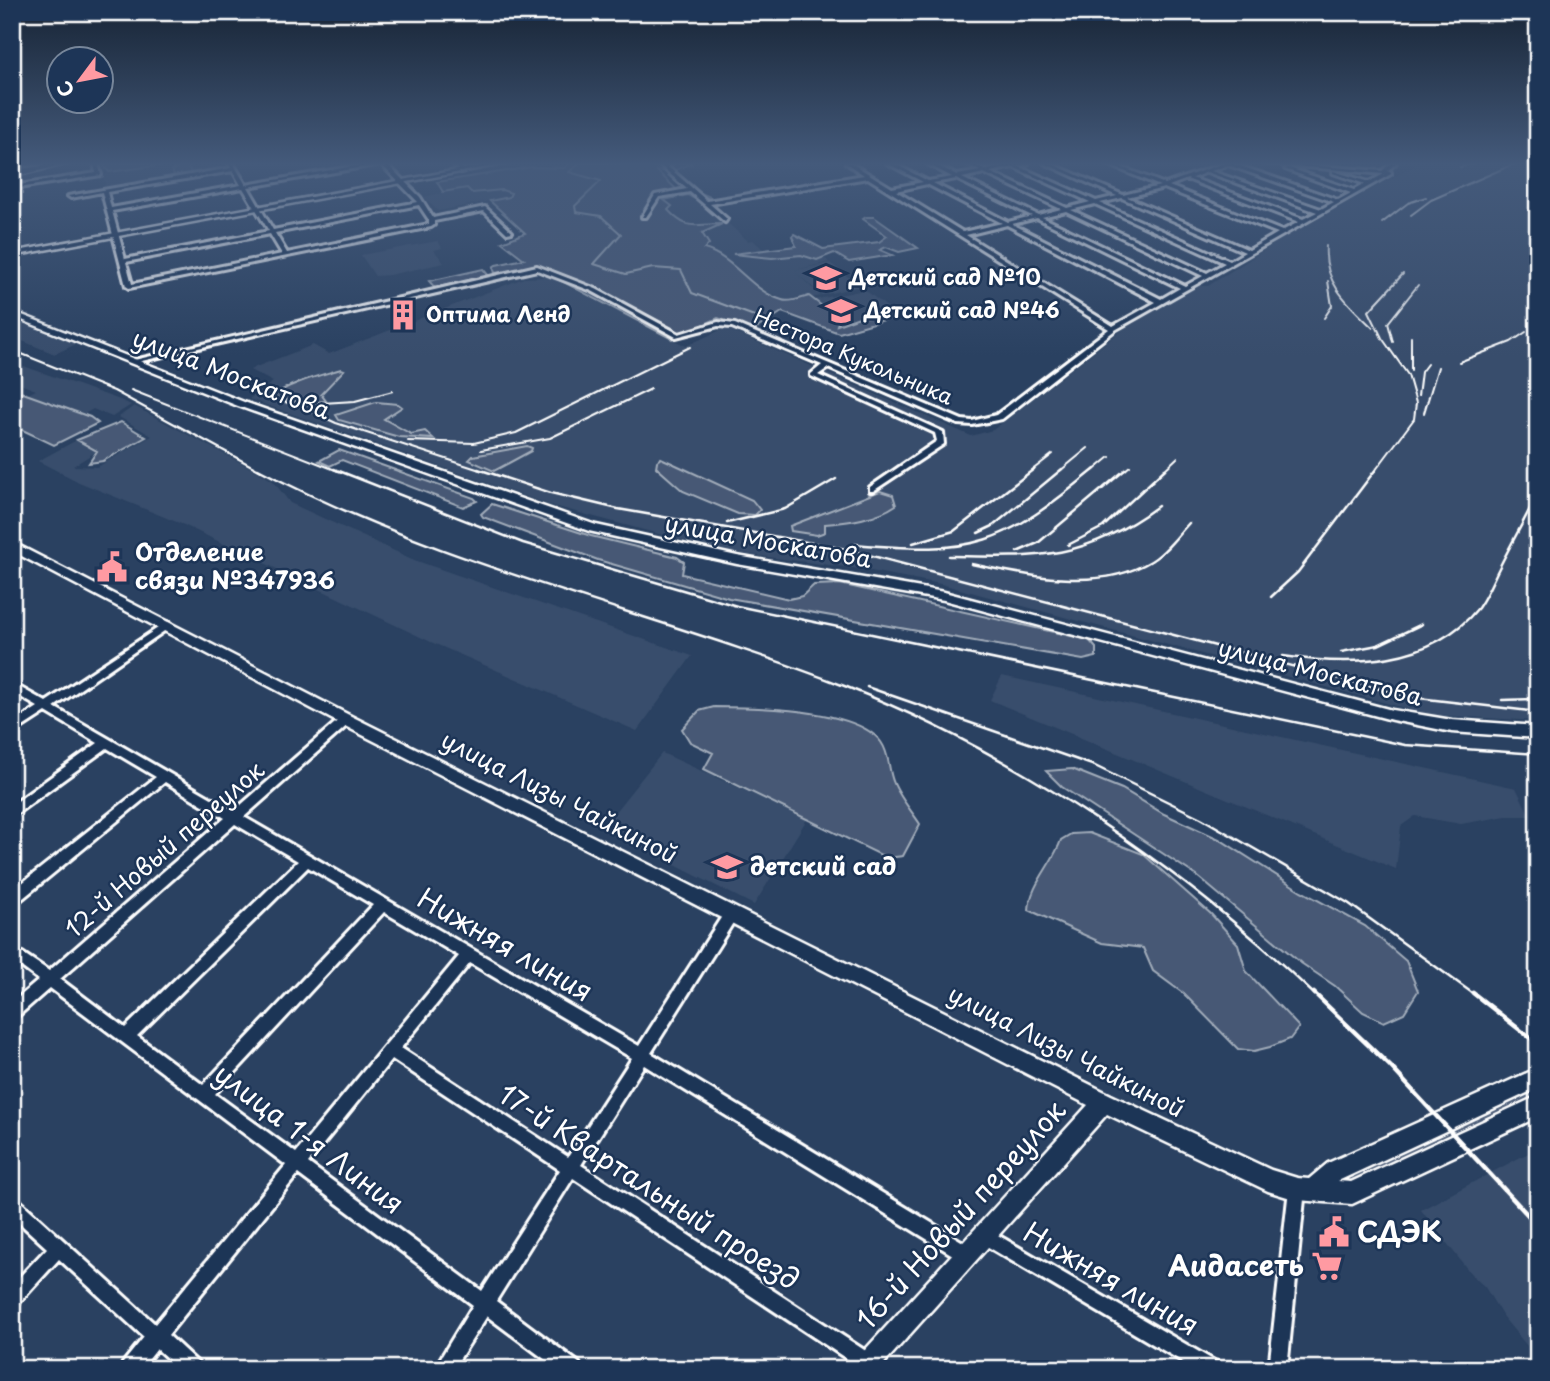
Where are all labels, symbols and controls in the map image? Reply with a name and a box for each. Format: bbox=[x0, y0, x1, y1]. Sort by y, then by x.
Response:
north arrow bbox=[46, 46, 116, 116]
text: С bbox=[49, 76, 80, 103]
place label: Детский сад №10 bbox=[848, 260, 1041, 292]
school or university icon: Детский сад №10 bbox=[809, 261, 843, 295]
place label: Детский сад №46 bbox=[863, 293, 1060, 325]
school or university icon: Детский сад №46 bbox=[824, 294, 858, 328]
place label: Оптима Ленд bbox=[426, 297, 571, 329]
building icon: Оптима Ленд bbox=[386, 298, 420, 332]
street label: Нестора Кукольника bbox=[749, 299, 959, 412]
street label: улица Москатова bbox=[128, 319, 336, 427]
street label: улица Москатова bbox=[662, 504, 875, 576]
place label: Отделение связи №347936 bbox=[135, 533, 335, 597]
public building icon: Отделение связи №347936 bbox=[95, 550, 129, 584]
street label: улица Москатова bbox=[1215, 628, 1426, 714]
street label: улица Лизы Чайкиной bbox=[435, 721, 684, 872]
street label: 12-й Новый переулок bbox=[56, 751, 272, 945]
place label: детский сад bbox=[750, 847, 896, 883]
school or university icon: детский сад bbox=[710, 850, 744, 884]
street label: Нижняя линия bbox=[410, 876, 602, 1011]
street label: улица Лизы Чайкиной bbox=[942, 975, 1191, 1126]
street label: улица 1-я Линия bbox=[206, 1052, 414, 1224]
street label: 17-й Квартальный проезд bbox=[491, 1072, 809, 1300]
street label: 16-й Новый переулок bbox=[845, 1089, 1075, 1338]
place label: СДЭК bbox=[1357, 1209, 1442, 1252]
street label: Нижняя линия bbox=[1016, 1210, 1208, 1345]
public building icon: СДЭК bbox=[1317, 1215, 1351, 1249]
place label: Аидасеть bbox=[1168, 1243, 1304, 1286]
supermarket icon: Аидасеть bbox=[1310, 1249, 1344, 1283]

